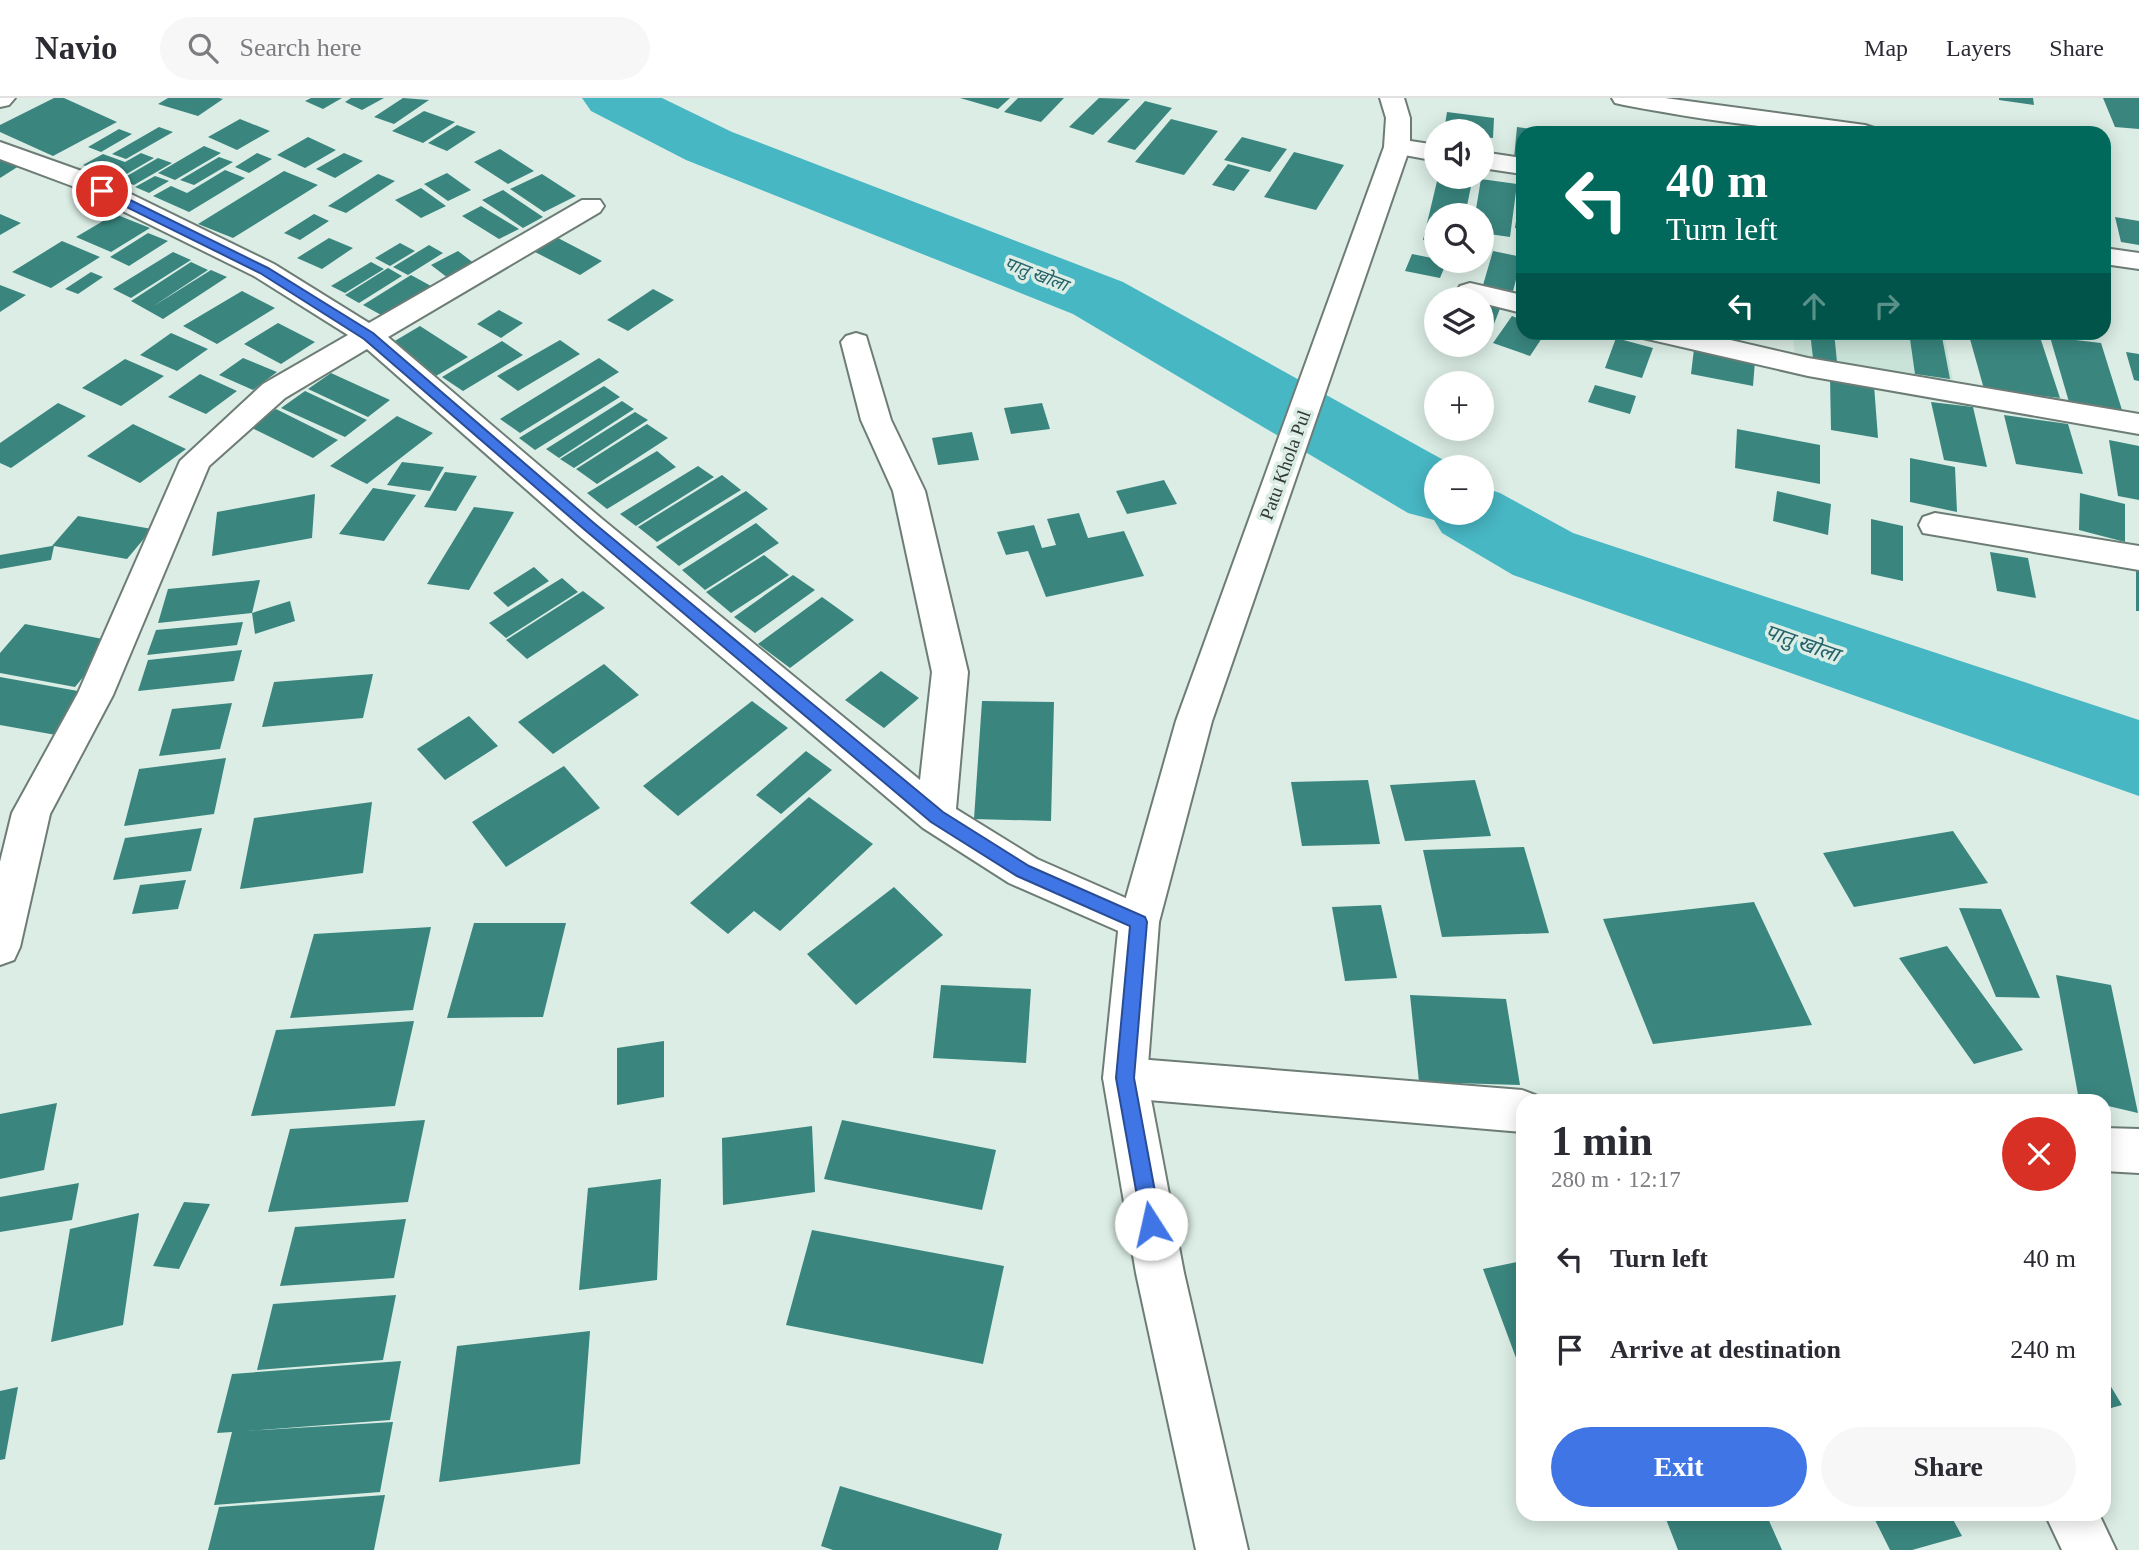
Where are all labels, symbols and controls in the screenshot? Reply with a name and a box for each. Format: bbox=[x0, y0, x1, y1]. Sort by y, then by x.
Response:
search box bbox=[160, 17, 650, 80]
icon: search bbox=[184, 29, 222, 67]
text: Navio bbox=[35, 30, 118, 66]
text: Search here bbox=[240, 33, 361, 62]
text: Map bbox=[1864, 35, 1908, 61]
text: Layers bbox=[1946, 35, 2011, 61]
text: Share bbox=[2049, 35, 2104, 61]
map controls bbox=[1424, 119, 1494, 525]
button: sound bbox=[1424, 119, 1494, 189]
text: 40 m bbox=[1666, 153, 1768, 208]
icon: left bbox=[1551, 154, 1642, 245]
pin bbox=[72, 161, 132, 221]
icon: arrive bbox=[83, 172, 121, 210]
button: search bbox=[1424, 203, 1494, 273]
text: Turn left bbox=[1666, 211, 1778, 247]
water label: पातु खोला bbox=[1001, 252, 1074, 297]
button: layers bbox=[1424, 287, 1494, 357]
icon: left bbox=[1722, 287, 1760, 325]
icon: ahead bbox=[1795, 287, 1833, 325]
icon: right bbox=[1868, 287, 1906, 325]
button: + bbox=[1424, 371, 1494, 441]
street label: Patu Khola Pul bbox=[1255, 407, 1315, 523]
button: − bbox=[1424, 455, 1494, 525]
water label: पातु खोला bbox=[1761, 619, 1846, 669]
button: close bbox=[2002, 1117, 2076, 1191]
text: 1 min bbox=[1551, 1118, 1653, 1164]
text: 280 m · 12:17 bbox=[1551, 1167, 1681, 1192]
position arrow bbox=[1114, 1187, 1188, 1261]
icon: left bbox=[1551, 1240, 1589, 1278]
text: Turn left bbox=[1610, 1244, 1708, 1273]
text: 40 m bbox=[2023, 1244, 2076, 1273]
icon: arrive bbox=[1551, 1331, 1589, 1369]
text: Arrive at destination bbox=[1610, 1335, 1841, 1364]
text: 240 m bbox=[2010, 1335, 2076, 1364]
button: Exit bbox=[1551, 1427, 1807, 1507]
button: Share bbox=[1821, 1427, 2076, 1507]

